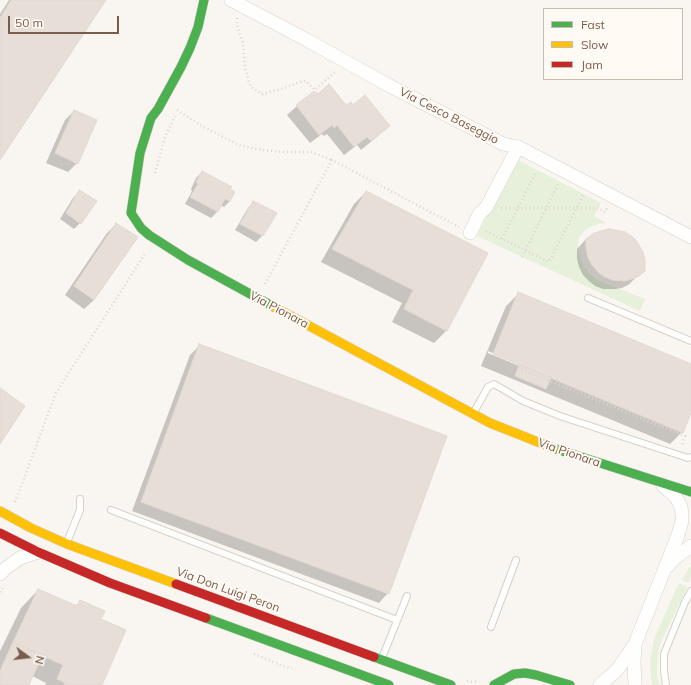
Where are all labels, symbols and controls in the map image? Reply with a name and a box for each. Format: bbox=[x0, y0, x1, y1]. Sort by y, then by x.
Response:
scale bar bbox=[10, 8, 121, 34]
legend bbox=[543, 8, 683, 80]
text: 50 m bbox=[15, 15, 43, 30]
text: Fast bbox=[581, 17, 605, 32]
text: Slow bbox=[581, 37, 609, 52]
text: Jam bbox=[581, 57, 603, 72]
street label: Via Cesco Baseggio bbox=[397, 85, 501, 147]
street label: Via Pionara bbox=[247, 288, 311, 332]
street label: Via Pionara bbox=[536, 436, 602, 470]
street label: Via Don Luigi Peron bbox=[174, 565, 282, 615]
north arrow bbox=[8, 637, 48, 677]
text: N bbox=[32, 654, 47, 666]

